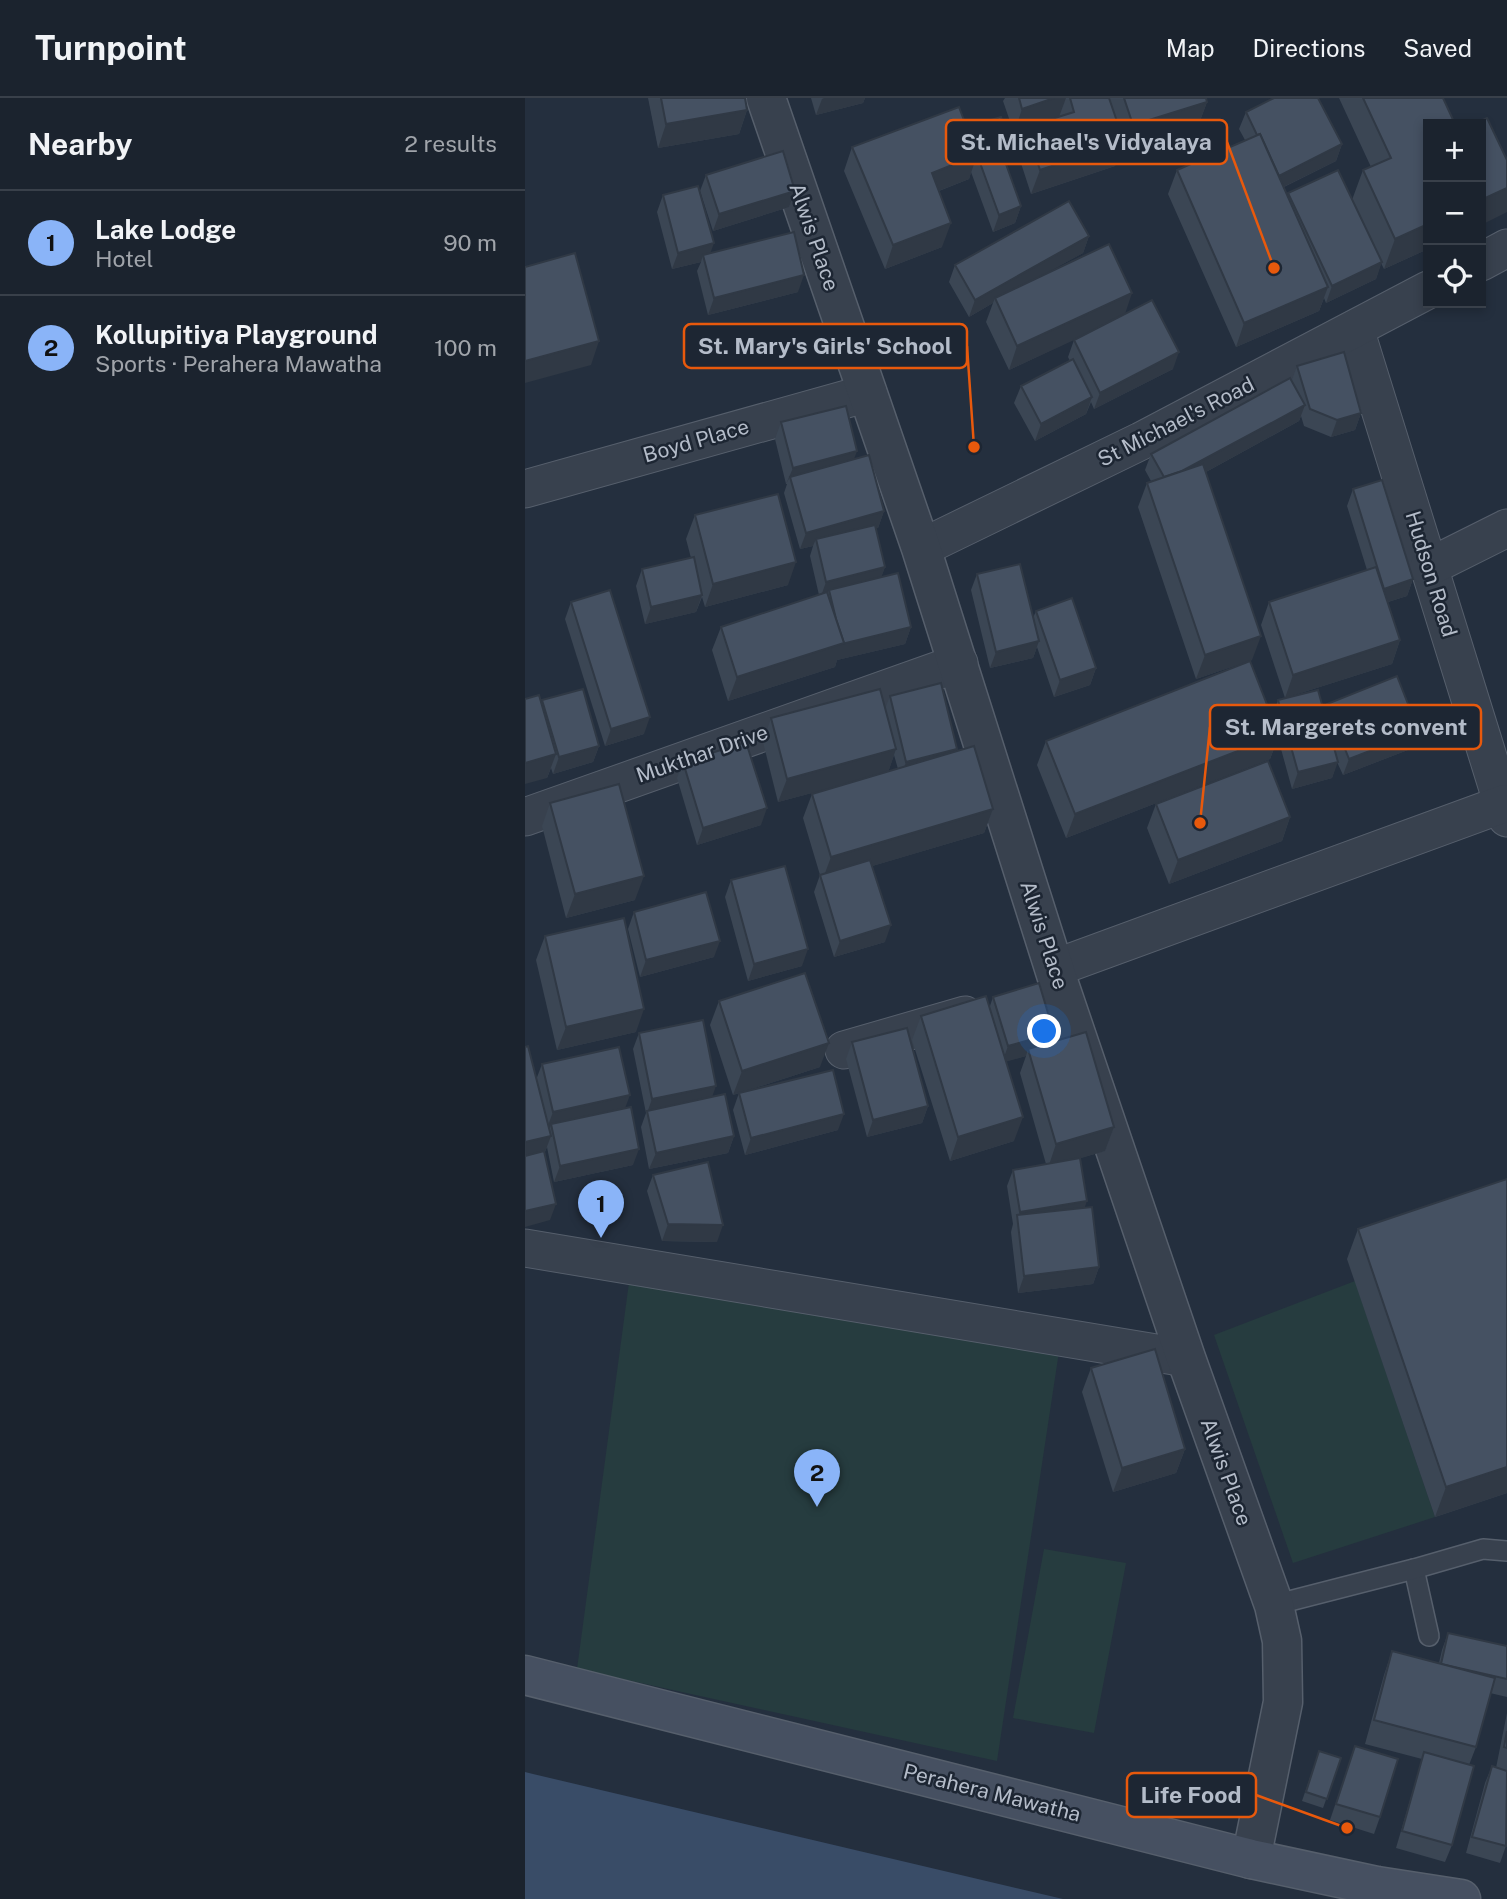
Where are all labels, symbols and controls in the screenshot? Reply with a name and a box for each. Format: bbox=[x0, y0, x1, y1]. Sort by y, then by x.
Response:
text: Turnpoint bbox=[35, 29, 187, 67]
text: Map bbox=[1166, 34, 1215, 62]
text: Directions bbox=[1253, 34, 1365, 62]
text: Saved bbox=[1403, 34, 1472, 62]
map controls bbox=[1423, 119, 1486, 308]
button: + bbox=[1423, 119, 1486, 182]
callout: St. Michael's Vidyalaya bbox=[946, 120, 1227, 164]
text: Nearby bbox=[28, 126, 132, 162]
text: St. Michael's Vidyalaya bbox=[960, 128, 1212, 155]
text: 2 results bbox=[404, 130, 497, 157]
street label: Alwis Place bbox=[784, 180, 845, 294]
button: − bbox=[1423, 182, 1486, 245]
text: Lake Lodge bbox=[95, 214, 236, 245]
text: 1 bbox=[46, 229, 56, 256]
text: 90 m bbox=[443, 229, 497, 256]
text: Hotel bbox=[95, 245, 154, 272]
button: locate bbox=[1423, 245, 1486, 308]
text: Kollupitiya Playground bbox=[95, 319, 378, 350]
callout: St. Mary's Girls' School bbox=[684, 324, 967, 368]
text: St. Mary's Girls' School bbox=[698, 332, 952, 359]
text: 2 bbox=[44, 334, 58, 361]
text: 100 m bbox=[434, 334, 497, 361]
text: Sports · Perahera Mawatha bbox=[95, 350, 382, 377]
street label: St Michael's Road bbox=[1093, 371, 1258, 472]
street label: Boyd Place bbox=[640, 413, 752, 468]
street label: Hudson Road bbox=[1400, 508, 1462, 640]
callout: St. Margerets convent bbox=[1210, 705, 1481, 749]
text: St. Margerets convent bbox=[1225, 713, 1467, 740]
street label: Mukthar Drive bbox=[633, 719, 771, 788]
street label: Alwis Place bbox=[1015, 877, 1074, 992]
your location bbox=[1027, 1014, 1061, 1048]
pin: 1 bbox=[578, 1180, 624, 1238]
street label: Alwis Place bbox=[1195, 1415, 1257, 1529]
pin: 2 bbox=[794, 1449, 840, 1507]
street label: Perahera Mawatha bbox=[901, 1758, 1083, 1827]
callout: Life Food bbox=[1127, 1773, 1256, 1817]
text: Life Food bbox=[1141, 1781, 1241, 1808]

